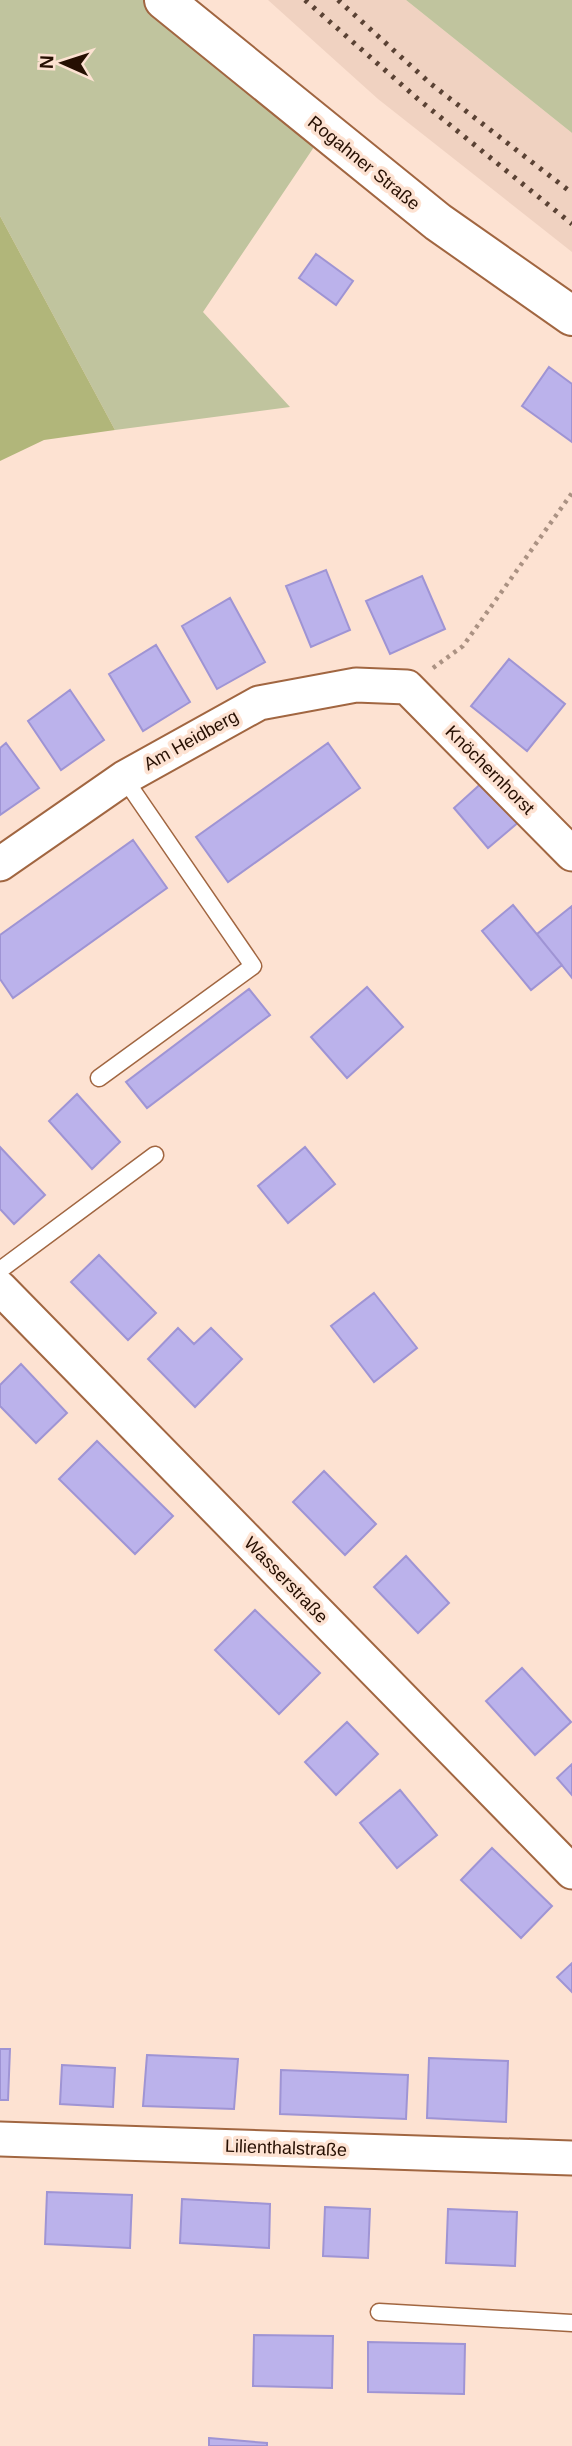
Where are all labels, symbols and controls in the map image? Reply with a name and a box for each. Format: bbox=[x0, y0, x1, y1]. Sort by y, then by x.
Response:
north arrow bbox=[28, 28, 98, 98]
text: N bbox=[36, 55, 57, 70]
street label: Rogahner Straße bbox=[304, 112, 424, 214]
street label: Am Heidberg bbox=[140, 706, 242, 774]
street label: Knöchernhorst bbox=[442, 722, 538, 818]
street label: Wasserstraße bbox=[240, 1533, 332, 1627]
street label: Lilienthalstraße bbox=[225, 2136, 347, 2160]

